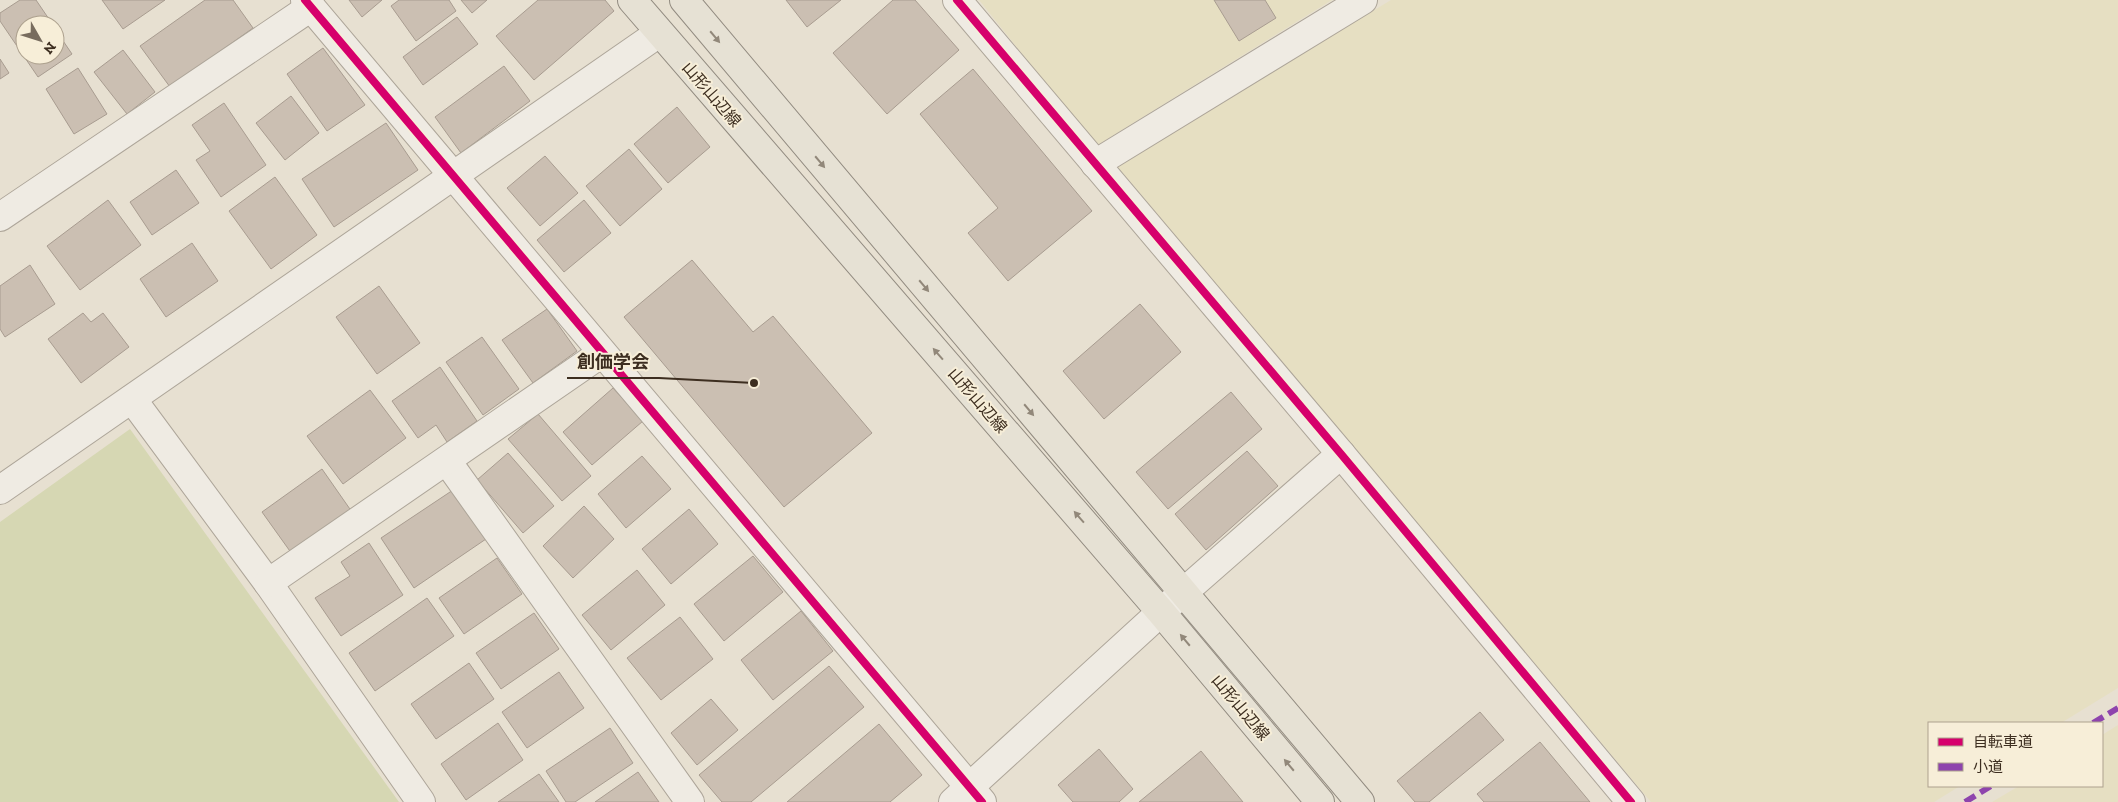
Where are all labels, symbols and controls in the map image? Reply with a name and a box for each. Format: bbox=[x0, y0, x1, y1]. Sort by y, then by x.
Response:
north arrow bbox=[15, 15, 65, 65]
one-way arrow bbox=[710, 31, 721, 44]
text: N bbox=[40, 38, 60, 58]
street label: 山形山辺線 bbox=[678, 58, 745, 131]
one-way arrow bbox=[814, 155, 825, 168]
one-way arrow bbox=[919, 279, 930, 292]
callout: 創価学会 bbox=[567, 345, 659, 378]
one-way arrow bbox=[932, 349, 944, 361]
text: 創価学会 bbox=[577, 351, 649, 373]
street label: 山形山辺線 bbox=[944, 364, 1011, 437]
one-way arrow bbox=[1023, 404, 1035, 416]
one-way arrow bbox=[1073, 511, 1085, 523]
one-way arrow bbox=[1179, 634, 1190, 647]
street label: 山形山辺線 bbox=[1208, 671, 1274, 744]
legend bbox=[1928, 722, 2103, 787]
text: 自転車道 bbox=[1973, 733, 2033, 751]
text: 小道 bbox=[1973, 758, 2003, 776]
one-way arrow bbox=[1283, 759, 1295, 771]

